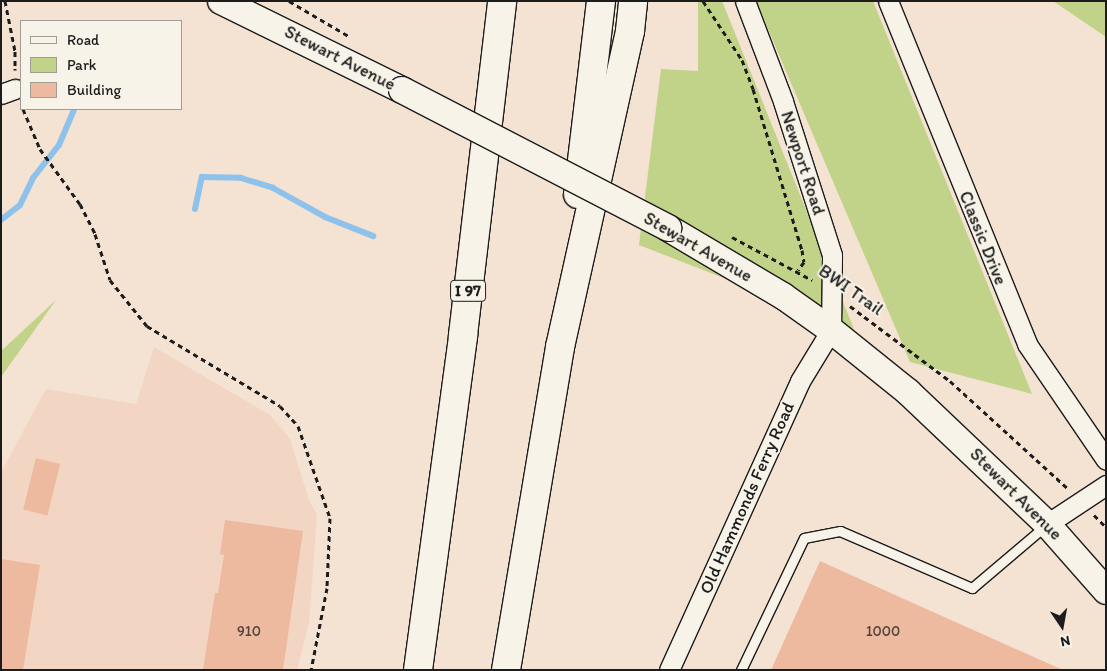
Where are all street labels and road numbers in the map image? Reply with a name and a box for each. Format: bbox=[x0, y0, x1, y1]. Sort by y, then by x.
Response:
street label: Stewart Avenue bbox=[281, 21, 399, 95]
street label: Newport Road bbox=[776, 108, 830, 218]
street label: Classic Drive bbox=[954, 188, 1012, 288]
street label: Stewart Avenue bbox=[640, 207, 756, 287]
street label: BWI Trail bbox=[815, 260, 887, 320]
road number: I 97 bbox=[449, 278, 487, 304]
street label: Old Hammonds Ferry Road bbox=[695, 399, 799, 597]
street label: Stewart Avenue bbox=[966, 444, 1066, 544]

